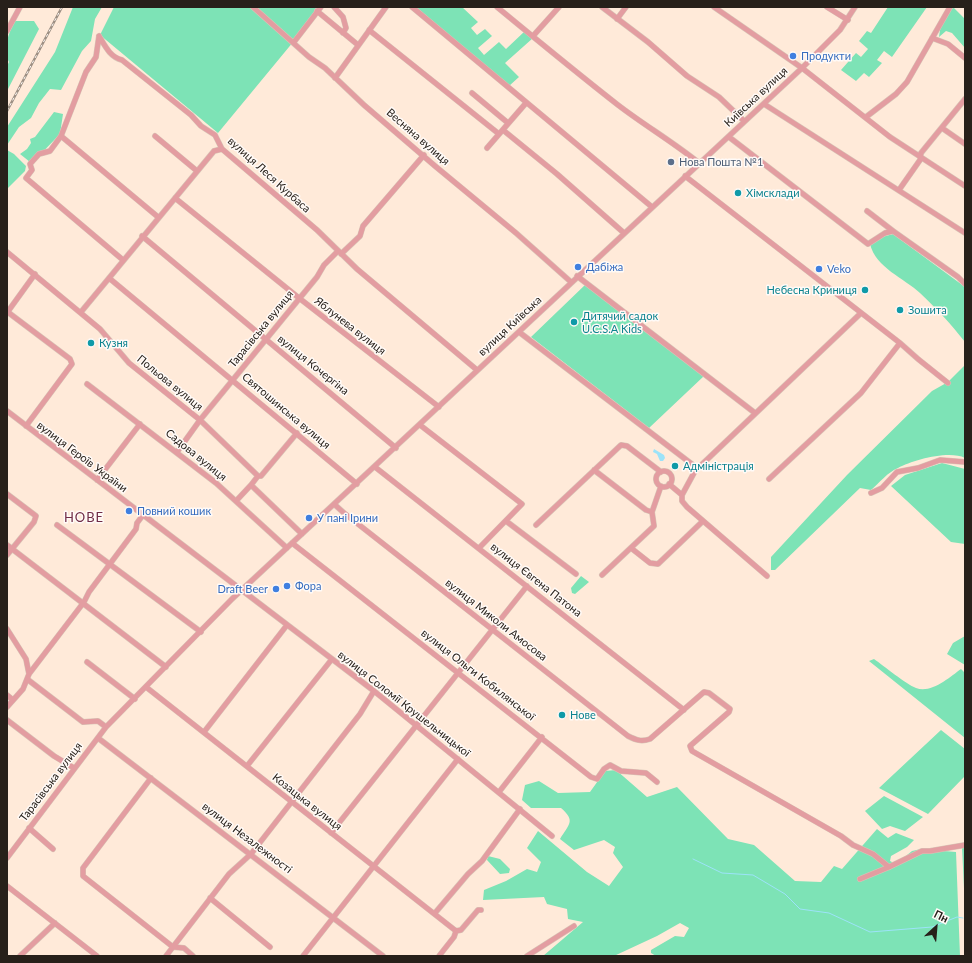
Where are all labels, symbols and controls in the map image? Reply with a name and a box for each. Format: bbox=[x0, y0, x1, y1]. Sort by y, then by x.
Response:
place label: Продукти bbox=[801, 49, 851, 63]
marker: Продукти bbox=[788, 51, 798, 61]
street label: Київська вулиця bbox=[722, 64, 790, 130]
street label: Весняна вулиця bbox=[384, 106, 452, 168]
street label: вулиця Леся Курбаса bbox=[225, 134, 313, 216]
place label: Нова Пошта №1 bbox=[679, 155, 763, 169]
marker: Нова Пошта №1 bbox=[666, 157, 676, 167]
place label: Хімсклади bbox=[746, 186, 800, 200]
marker: Хімсклади bbox=[733, 188, 743, 198]
place label: Дабіжа bbox=[586, 260, 623, 274]
marker: Дабіжа bbox=[573, 262, 583, 272]
place label: Veko bbox=[827, 262, 851, 276]
marker: Veko bbox=[814, 264, 824, 274]
place label: Небесна Криниця bbox=[767, 283, 857, 297]
marker: Небесна Криниця bbox=[860, 285, 870, 295]
street label: Тарасівська вулиця bbox=[226, 288, 296, 370]
street label: вулиця Київська bbox=[476, 293, 544, 359]
street label: Яблунева вулиця bbox=[312, 294, 388, 358]
place label: Зошита bbox=[908, 303, 947, 317]
marker: Зошита bbox=[895, 305, 905, 315]
place label: Дитячий садок U.C.S.A Kids bbox=[582, 309, 658, 335]
marker: Дитячий садок U.C.S.A Kids bbox=[569, 317, 579, 327]
street label: вулиця Кочергіна bbox=[275, 332, 351, 398]
place label: Кузня bbox=[99, 336, 128, 350]
marker: Кузня bbox=[86, 338, 96, 348]
street label: Польова вулиця bbox=[134, 352, 206, 414]
street label: Святошинська вулиця bbox=[239, 370, 333, 452]
street label: вулиця Героїв України bbox=[34, 419, 130, 495]
street label: Садова вулиця bbox=[163, 426, 229, 484]
place label: Адміністрація bbox=[683, 459, 754, 473]
marker: Адміністрація bbox=[670, 461, 680, 471]
place label: Повний кошик bbox=[137, 504, 211, 518]
marker: Повний кошик bbox=[124, 506, 134, 516]
district label: НОВЕ bbox=[64, 510, 104, 526]
place label: У пані Ірини bbox=[317, 511, 378, 525]
marker: У пані Ірини bbox=[304, 513, 314, 523]
street label: вулиця Євгена Патона bbox=[488, 540, 584, 620]
street label: вулиця Миколи Амосова bbox=[443, 576, 549, 664]
place label: Фора bbox=[295, 579, 321, 593]
marker: Фора bbox=[282, 581, 292, 591]
place label: Draft Beer bbox=[217, 582, 268, 596]
marker: Draft Beer bbox=[271, 584, 281, 594]
street label: вулиця Ольги Кобилянської bbox=[418, 626, 538, 724]
street label: вулиця Соломії Крушельницької bbox=[335, 648, 473, 760]
place label: Нове bbox=[570, 708, 596, 722]
marker: Нове bbox=[557, 710, 567, 720]
street label: Тарасівська вулиця bbox=[17, 740, 85, 824]
street label: Козацька вулиця bbox=[270, 771, 344, 833]
street label: вулиця Незалежності bbox=[199, 800, 295, 876]
north arrow bbox=[916, 907, 956, 947]
text: Пн bbox=[932, 907, 951, 925]

